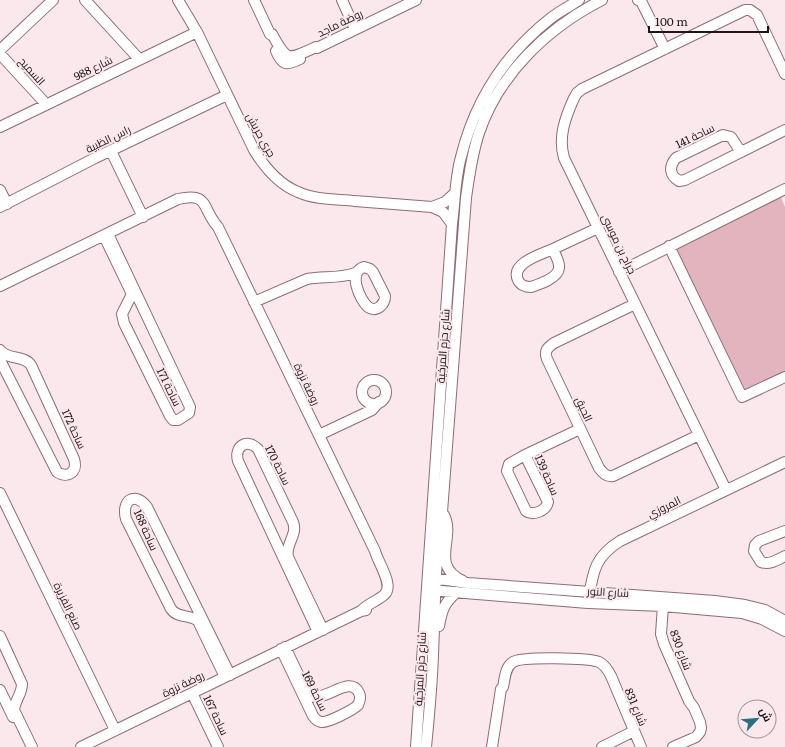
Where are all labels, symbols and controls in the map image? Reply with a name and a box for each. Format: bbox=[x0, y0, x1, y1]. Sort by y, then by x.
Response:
street label: روضة ماجد bbox=[314, 4, 365, 40]
scale bar bbox=[649, 8, 768, 34]
text: 100 m bbox=[655, 12, 688, 30]
street label: شارع 988 bbox=[70, 51, 115, 84]
street label: السميح bbox=[15, 53, 50, 89]
street label: جري حريش bbox=[241, 109, 281, 161]
street label: ساحة 141 bbox=[672, 119, 717, 151]
street label: راس الظبية bbox=[82, 120, 133, 156]
street label: جراح بن موسى bbox=[598, 211, 641, 277]
street label: شارع حزم المرخية bbox=[431, 308, 454, 384]
street label: روضة نزوة bbox=[291, 360, 325, 407]
street label: ساحة 171 bbox=[154, 365, 186, 409]
street label: الحبق bbox=[572, 394, 598, 424]
street label: ساحة 172 bbox=[59, 406, 91, 451]
street label: ساحة 170 bbox=[262, 442, 296, 487]
street label: ساحة 139 bbox=[532, 452, 564, 498]
street label: المروزي bbox=[644, 491, 684, 523]
street label: ساحة 168 bbox=[131, 506, 163, 553]
street label: صنع الفزيرة bbox=[50, 579, 87, 633]
street label: شارع النور bbox=[586, 582, 629, 601]
street label: شارع 830 bbox=[666, 627, 697, 672]
street label: شارع حزم المرخية bbox=[409, 631, 430, 707]
street label: روضة نزوة bbox=[159, 666, 206, 700]
street label: ساحة 169 bbox=[299, 668, 333, 713]
street label: شارع 831 bbox=[621, 685, 652, 729]
street label: ساحة 167 bbox=[200, 692, 234, 737]
north arrow bbox=[737, 699, 777, 739]
text: ش bbox=[757, 704, 777, 724]

